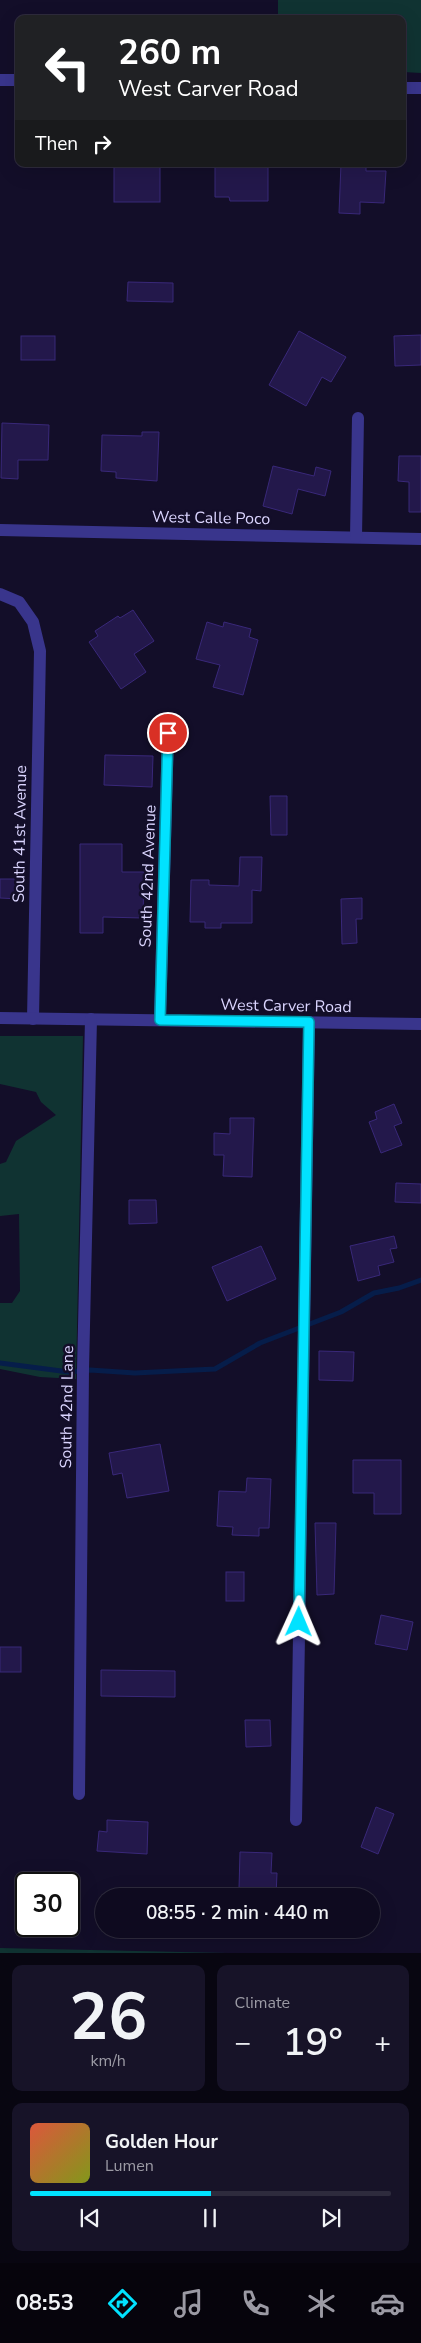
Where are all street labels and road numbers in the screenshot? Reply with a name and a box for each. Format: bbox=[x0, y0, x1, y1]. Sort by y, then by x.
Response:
street label: West Calle Poco bbox=[152, 506, 270, 530]
street label: South 41st Avenue bbox=[8, 765, 32, 903]
street label: South 42nd Avenue bbox=[135, 804, 161, 948]
street label: West Carver Road bbox=[220, 994, 352, 1018]
street label: South 42nd Lane bbox=[55, 1345, 79, 1469]

